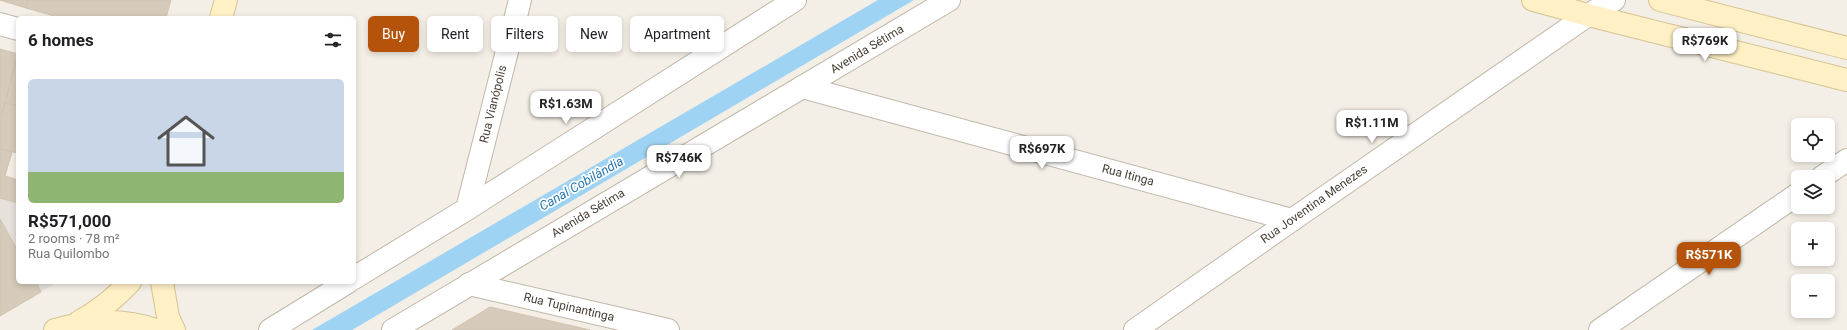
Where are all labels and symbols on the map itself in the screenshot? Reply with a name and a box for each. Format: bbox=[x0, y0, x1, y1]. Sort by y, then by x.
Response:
street label: Avenida Sétima bbox=[828, 22, 906, 76]
pin: R$769K bbox=[1672, 28, 1738, 62]
street label: Rua Vianópolis bbox=[477, 64, 509, 144]
pin: R$1.63M bbox=[529, 91, 603, 125]
pin: R$1.11M bbox=[1335, 110, 1409, 144]
pin: R$697K bbox=[1009, 136, 1075, 170]
pin: R$746K bbox=[646, 145, 712, 179]
water label: Canal Cobilândia bbox=[537, 153, 626, 214]
street label: Rua Itinga bbox=[1100, 161, 1156, 189]
street label: Rua Joventina Menezes bbox=[1258, 162, 1370, 246]
street label: Avenida Sétima bbox=[549, 186, 627, 240]
pin: R$571K bbox=[1676, 242, 1742, 276]
street label: Rua Tupinantinga bbox=[522, 290, 616, 324]

